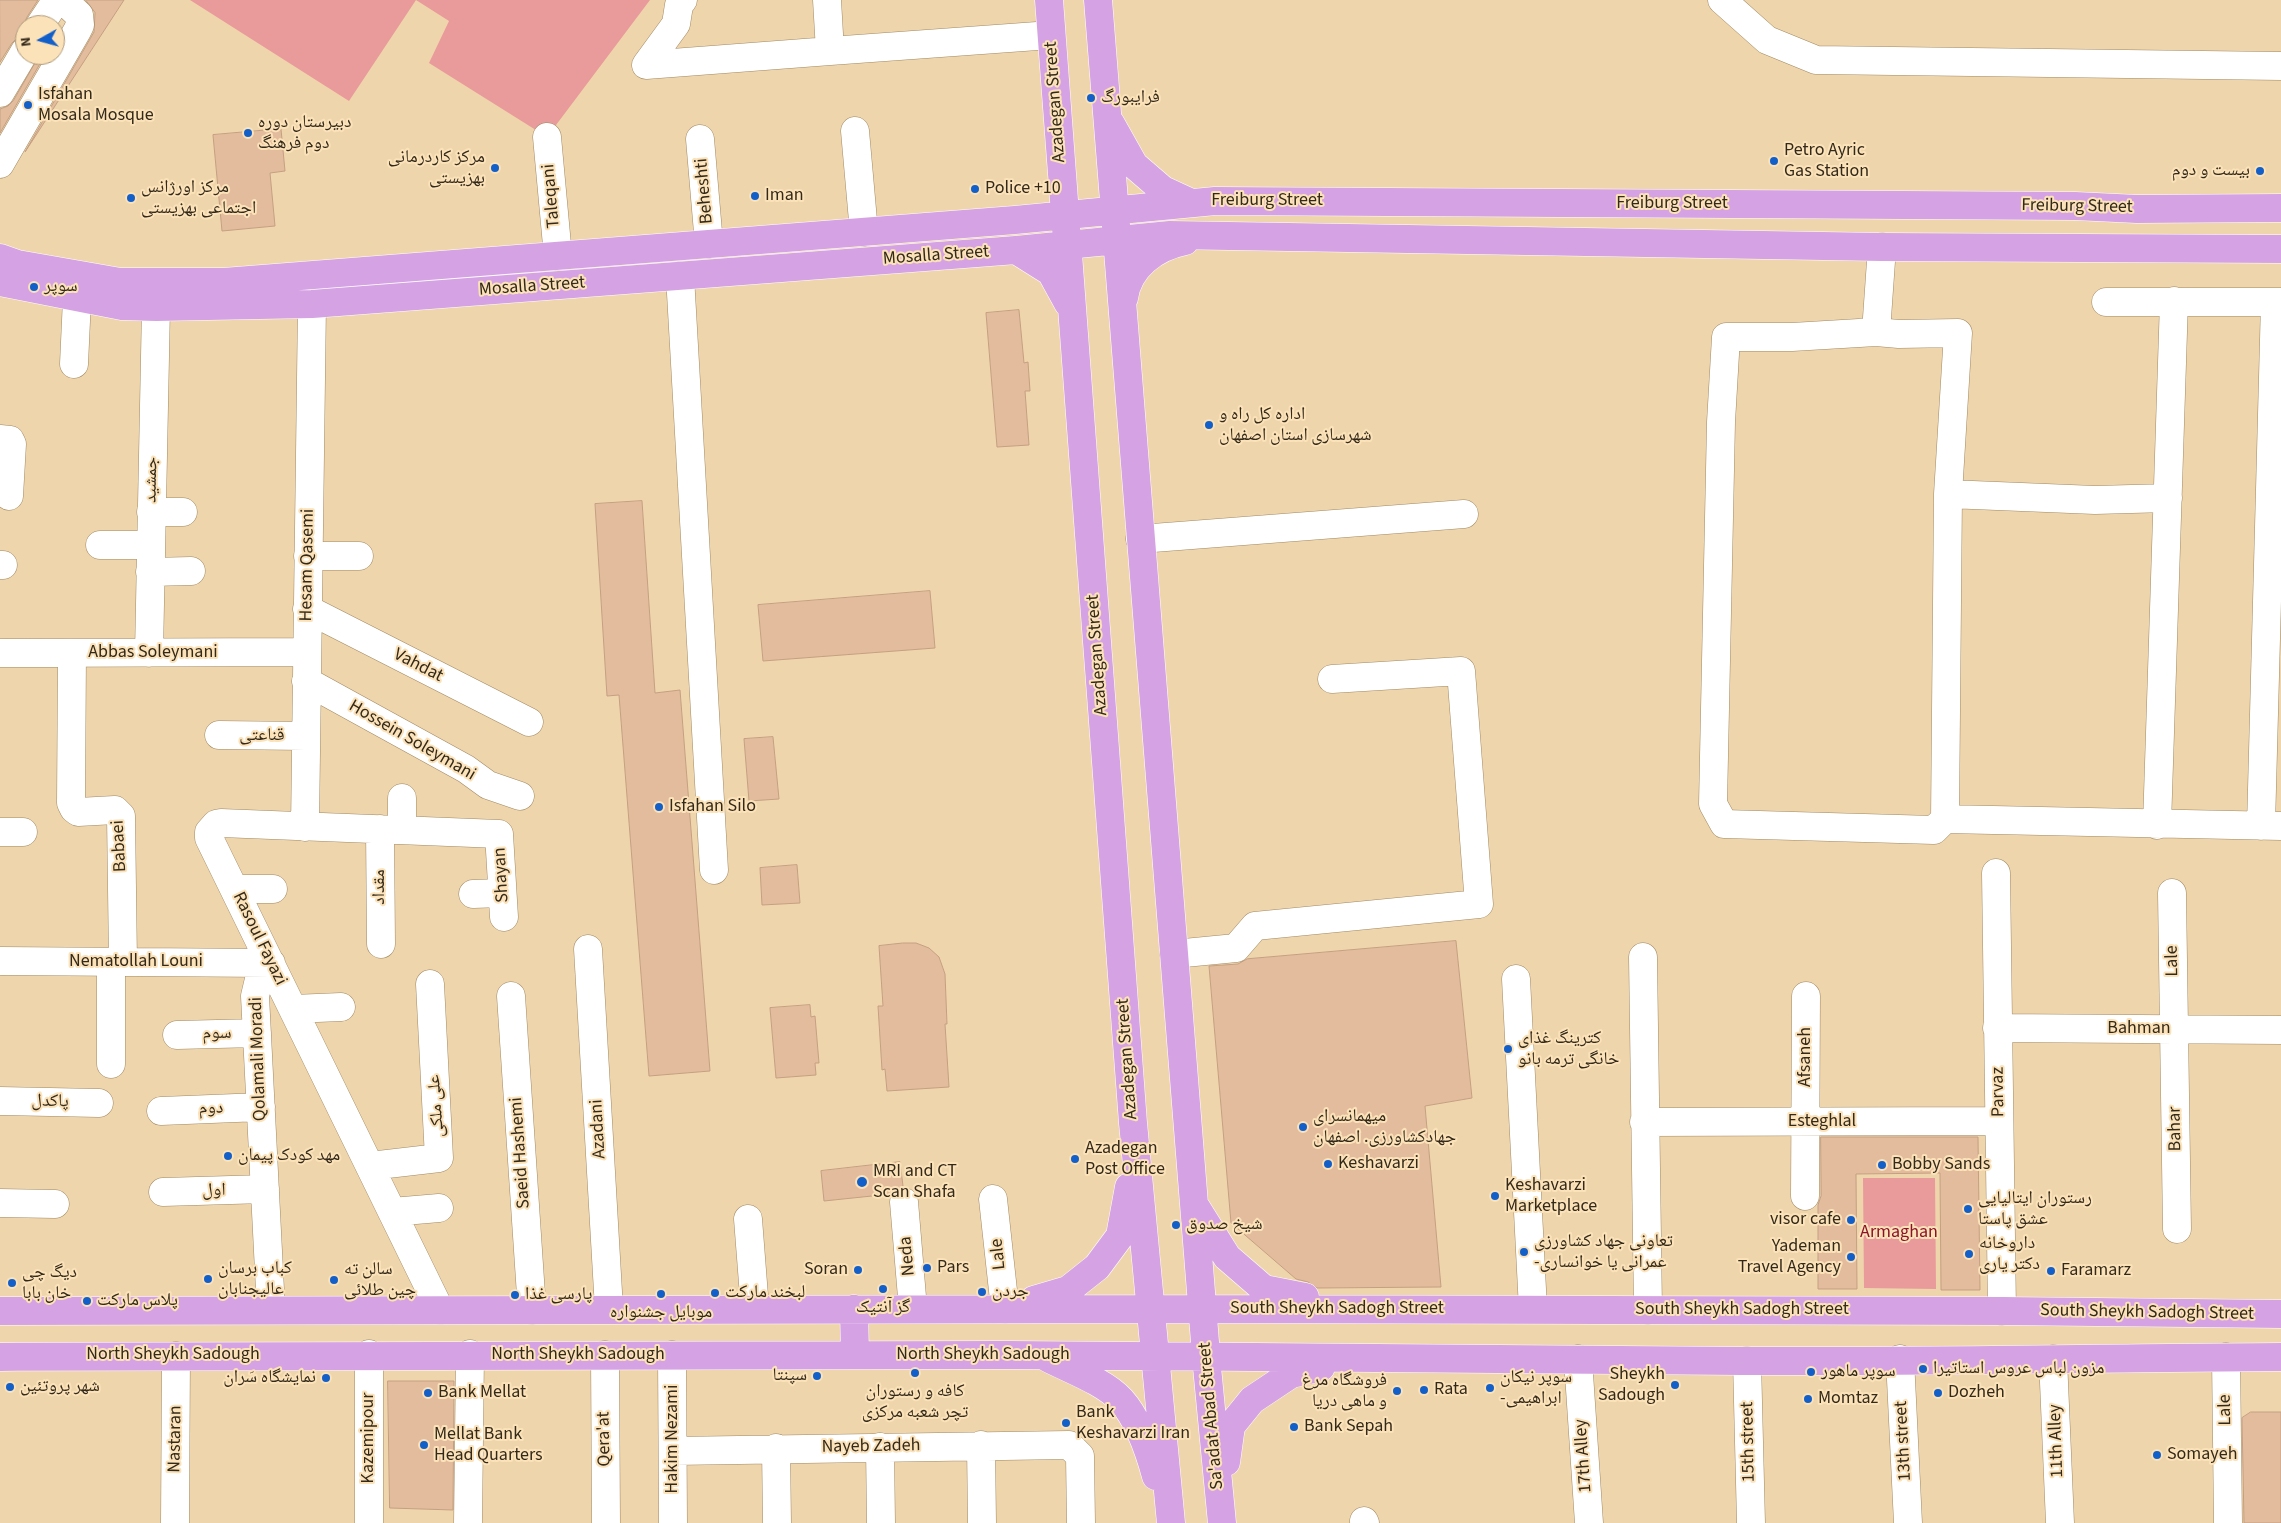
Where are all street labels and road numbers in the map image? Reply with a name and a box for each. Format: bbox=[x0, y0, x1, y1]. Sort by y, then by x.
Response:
street label: Azadegan Street bbox=[1041, 41, 1071, 163]
street label: Beheshti bbox=[691, 157, 719, 225]
street label: Taleqani bbox=[538, 163, 566, 229]
street label: Freiburg Street bbox=[1211, 190, 1323, 212]
street label: Freiburg Street bbox=[1616, 193, 1728, 215]
street label: Freiburg Street bbox=[2021, 195, 2133, 219]
street label: Mosalla Street bbox=[882, 242, 990, 270]
street label: Mosalla Street bbox=[478, 273, 586, 301]
street label: جمشید bbox=[141, 457, 163, 503]
street label: Hesam Qasemi bbox=[296, 508, 320, 622]
street label: Azadegan Street bbox=[1083, 594, 1113, 716]
street label: Abbas Soleymani bbox=[88, 642, 218, 664]
street label: Vahdat bbox=[390, 644, 446, 688]
street label: Hossein Soleymani bbox=[345, 696, 479, 786]
street label: قناعتی bbox=[239, 725, 285, 747]
street label: Babaei bbox=[108, 820, 132, 872]
street label: Shayan bbox=[490, 847, 514, 903]
street label: مقداد bbox=[369, 869, 391, 905]
street label: Rasoul Fayazi bbox=[227, 889, 291, 989]
street label: Lale bbox=[2162, 945, 2184, 977]
street label: Nematollah Louni bbox=[69, 951, 203, 973]
street label: Qolamali Moradi bbox=[246, 997, 272, 1121]
street label: Azadegan Street bbox=[1113, 998, 1143, 1120]
street label: Bahman bbox=[2107, 1018, 2171, 1040]
street label: سوم bbox=[202, 1023, 232, 1045]
street label: Afsaneh bbox=[1795, 1027, 1817, 1087]
street label: Parvaz bbox=[1988, 1067, 2010, 1117]
street label: علی ملکی bbox=[424, 1074, 450, 1138]
street label: پاکدل bbox=[31, 1091, 69, 1113]
street label: Saeid Hashemi bbox=[506, 1096, 536, 1210]
street label: دوم bbox=[198, 1098, 224, 1120]
street label: Azadani bbox=[587, 1099, 611, 1159]
street label: Bahar bbox=[2165, 1106, 2187, 1152]
street label: Esteghlal bbox=[1788, 1111, 1856, 1133]
street label: اول bbox=[202, 1180, 226, 1202]
street label: Neda bbox=[896, 1235, 920, 1277]
street label: Lale bbox=[987, 1237, 1011, 1271]
street label: South Sheykh Sadogh Street bbox=[1230, 1298, 1444, 1320]
street label: South Sheykh Sadogh Street bbox=[1635, 1299, 1849, 1321]
street label: South Sheykh Sadogh Street bbox=[2040, 1300, 2254, 1326]
street label: Sa'adat Abad Street bbox=[1195, 1341, 1229, 1491]
street label: North Sheykh Sadough bbox=[86, 1344, 260, 1366]
street label: North Sheykh Sadough bbox=[491, 1344, 665, 1366]
street label: North Sheykh Sadough bbox=[896, 1344, 1070, 1366]
street label: Hakim Nezami bbox=[662, 1385, 684, 1493]
street label: Kazemipour bbox=[358, 1392, 380, 1484]
street label: Lale bbox=[2215, 1394, 2237, 1426]
street label: 13th street bbox=[1891, 1400, 1917, 1482]
street label: 15th street bbox=[1737, 1402, 1761, 1482]
street label: 11th Alley bbox=[2045, 1404, 2069, 1478]
street label: Nastaran bbox=[165, 1405, 187, 1473]
street label: Qera'at bbox=[594, 1411, 616, 1467]
street label: 17th Alley bbox=[1571, 1418, 1597, 1494]
street label: Nayeb Zadeh bbox=[821, 1435, 921, 1459]

